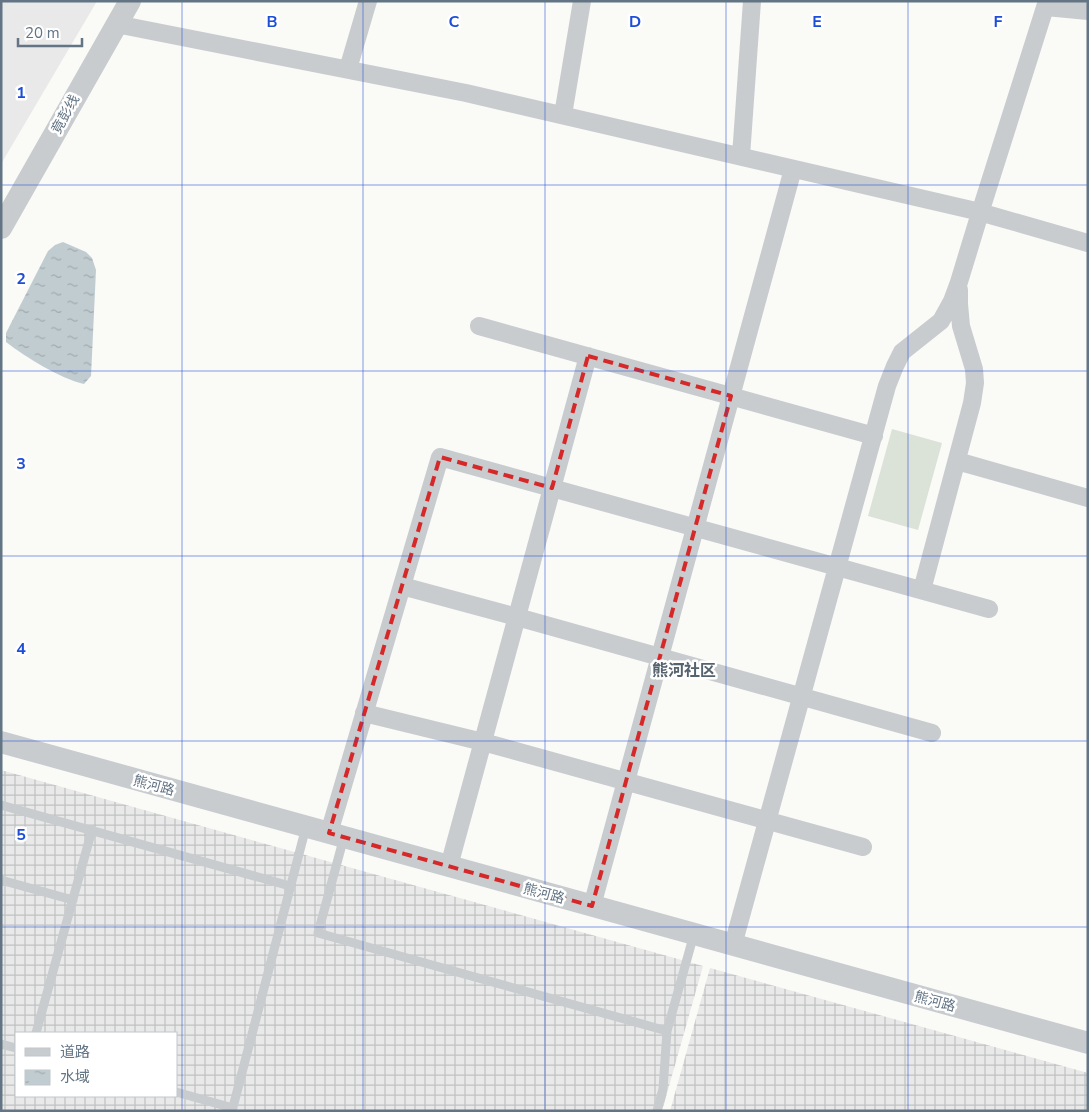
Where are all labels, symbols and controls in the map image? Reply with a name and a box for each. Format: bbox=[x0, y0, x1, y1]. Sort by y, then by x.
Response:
text: B bbox=[266, 11, 278, 33]
text: C bbox=[449, 11, 460, 33]
text: D bbox=[629, 11, 641, 33]
text: E bbox=[812, 11, 822, 33]
text: F bbox=[994, 11, 1003, 33]
scale bar bbox=[18, 15, 81, 47]
text: 20 m bbox=[25, 23, 60, 43]
text: 1 bbox=[16, 82, 26, 104]
street label: 竟彭线 bbox=[47, 91, 84, 137]
text: 2 bbox=[16, 268, 26, 290]
text: 3 bbox=[16, 453, 26, 475]
text: 4 bbox=[16, 638, 26, 660]
district label: 熊河社区 bbox=[652, 660, 716, 682]
street label: 熊河路 bbox=[131, 771, 177, 800]
text: 5 bbox=[16, 824, 26, 846]
street label: 熊河路 bbox=[521, 879, 567, 908]
street label: 熊河路 bbox=[912, 987, 958, 1016]
legend bbox=[15, 1032, 178, 1097]
text: 道路 bbox=[60, 1042, 90, 1062]
text: 水域 bbox=[60, 1067, 90, 1087]

